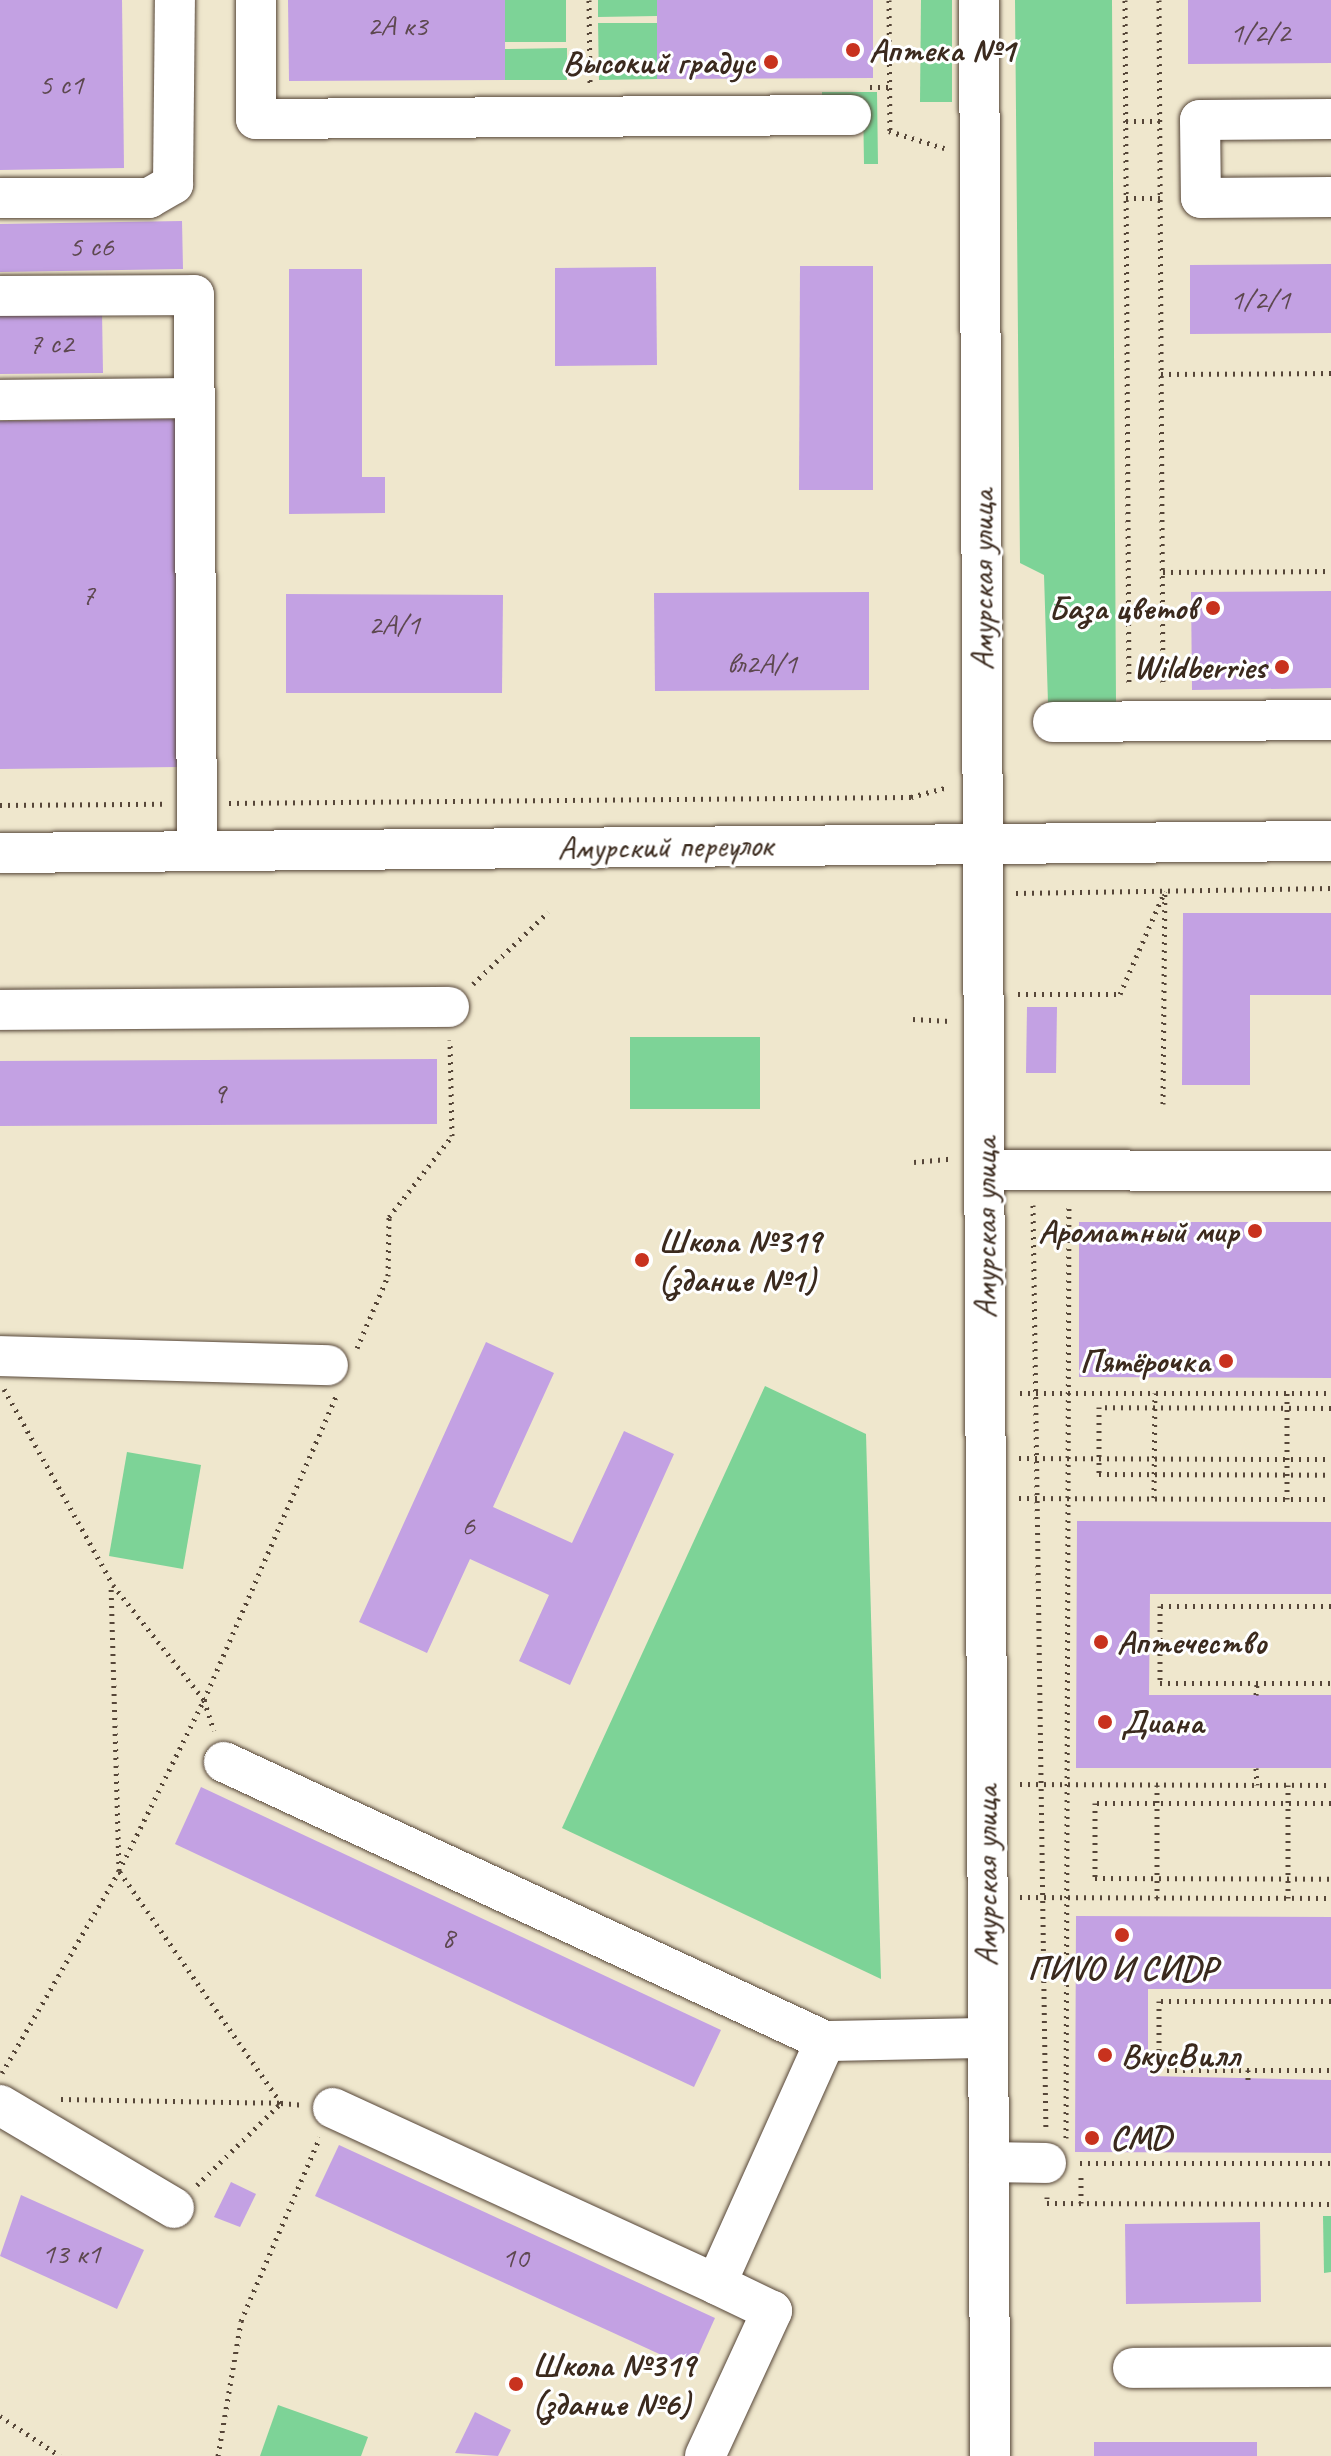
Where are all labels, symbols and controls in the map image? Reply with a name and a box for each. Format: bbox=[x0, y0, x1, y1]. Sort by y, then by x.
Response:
house number: 2А к3 bbox=[367, 7, 427, 43]
house number: 1/2/2 bbox=[1230, 14, 1290, 50]
place label: Аптека №1 bbox=[869, 30, 1015, 70]
marker: Аптека №1 bbox=[844, 41, 862, 59]
place label: Высокий градус bbox=[563, 42, 755, 82]
marker: Высокий градус bbox=[762, 53, 780, 71]
house number: 5 c1 bbox=[39, 66, 83, 102]
house number: 5 c6 bbox=[69, 228, 113, 264]
house number: 1/2/1 bbox=[1230, 281, 1290, 317]
house number: 7 c2 bbox=[29, 325, 73, 361]
street label: Амурская улица bbox=[962, 489, 1002, 671]
house number: 7 bbox=[81, 576, 95, 612]
place label: База цветов bbox=[1046, 588, 1197, 628]
marker: База цветов bbox=[1204, 599, 1222, 617]
house number: 2А/1 bbox=[368, 606, 420, 642]
house number: вл2А/1 bbox=[727, 645, 797, 681]
place label: Wildberries bbox=[1133, 647, 1266, 687]
marker: Wildberries bbox=[1273, 658, 1291, 676]
street label: Амурский переулок bbox=[557, 824, 773, 868]
house number: 9 bbox=[212, 1075, 226, 1111]
street label: Амурская улица bbox=[965, 1137, 1005, 1319]
place label: Ароматный мир bbox=[1038, 1211, 1239, 1251]
place label: Школа №319 (здание №1) bbox=[658, 1220, 821, 1300]
marker: Ароматный мир bbox=[1246, 1222, 1264, 1240]
marker: Школа №319 (здание №1) bbox=[633, 1251, 651, 1269]
place label: Пятёрочка bbox=[1080, 1341, 1210, 1381]
marker: Пятёрочка bbox=[1217, 1352, 1235, 1370]
house number: 6 bbox=[461, 1507, 475, 1543]
place label: Аптечество bbox=[1117, 1622, 1266, 1662]
marker: Аптечество bbox=[1092, 1633, 1110, 1651]
place label: Диана bbox=[1121, 1702, 1203, 1742]
marker: Диана bbox=[1096, 1713, 1114, 1731]
street label: Амурская улица bbox=[966, 1785, 1006, 1967]
house number: 8 bbox=[441, 1919, 455, 1955]
marker: ПИVO И СИDР bbox=[1113, 1926, 1131, 1944]
place label: ПИVO И СИDР bbox=[1028, 1948, 1216, 1988]
place label: ВкусВилл bbox=[1121, 2035, 1239, 2075]
marker: ВкусВилл bbox=[1096, 2046, 1114, 2064]
place label: CMD bbox=[1110, 2118, 1171, 2158]
marker: CMD bbox=[1081, 2127, 1103, 2149]
house number: 13 к1 bbox=[42, 2235, 100, 2271]
house number: 10 bbox=[502, 2239, 528, 2275]
place label: Школа №319 (здание №6) bbox=[532, 2344, 695, 2424]
marker: Школа №319 (здание №6) bbox=[507, 2375, 525, 2393]

